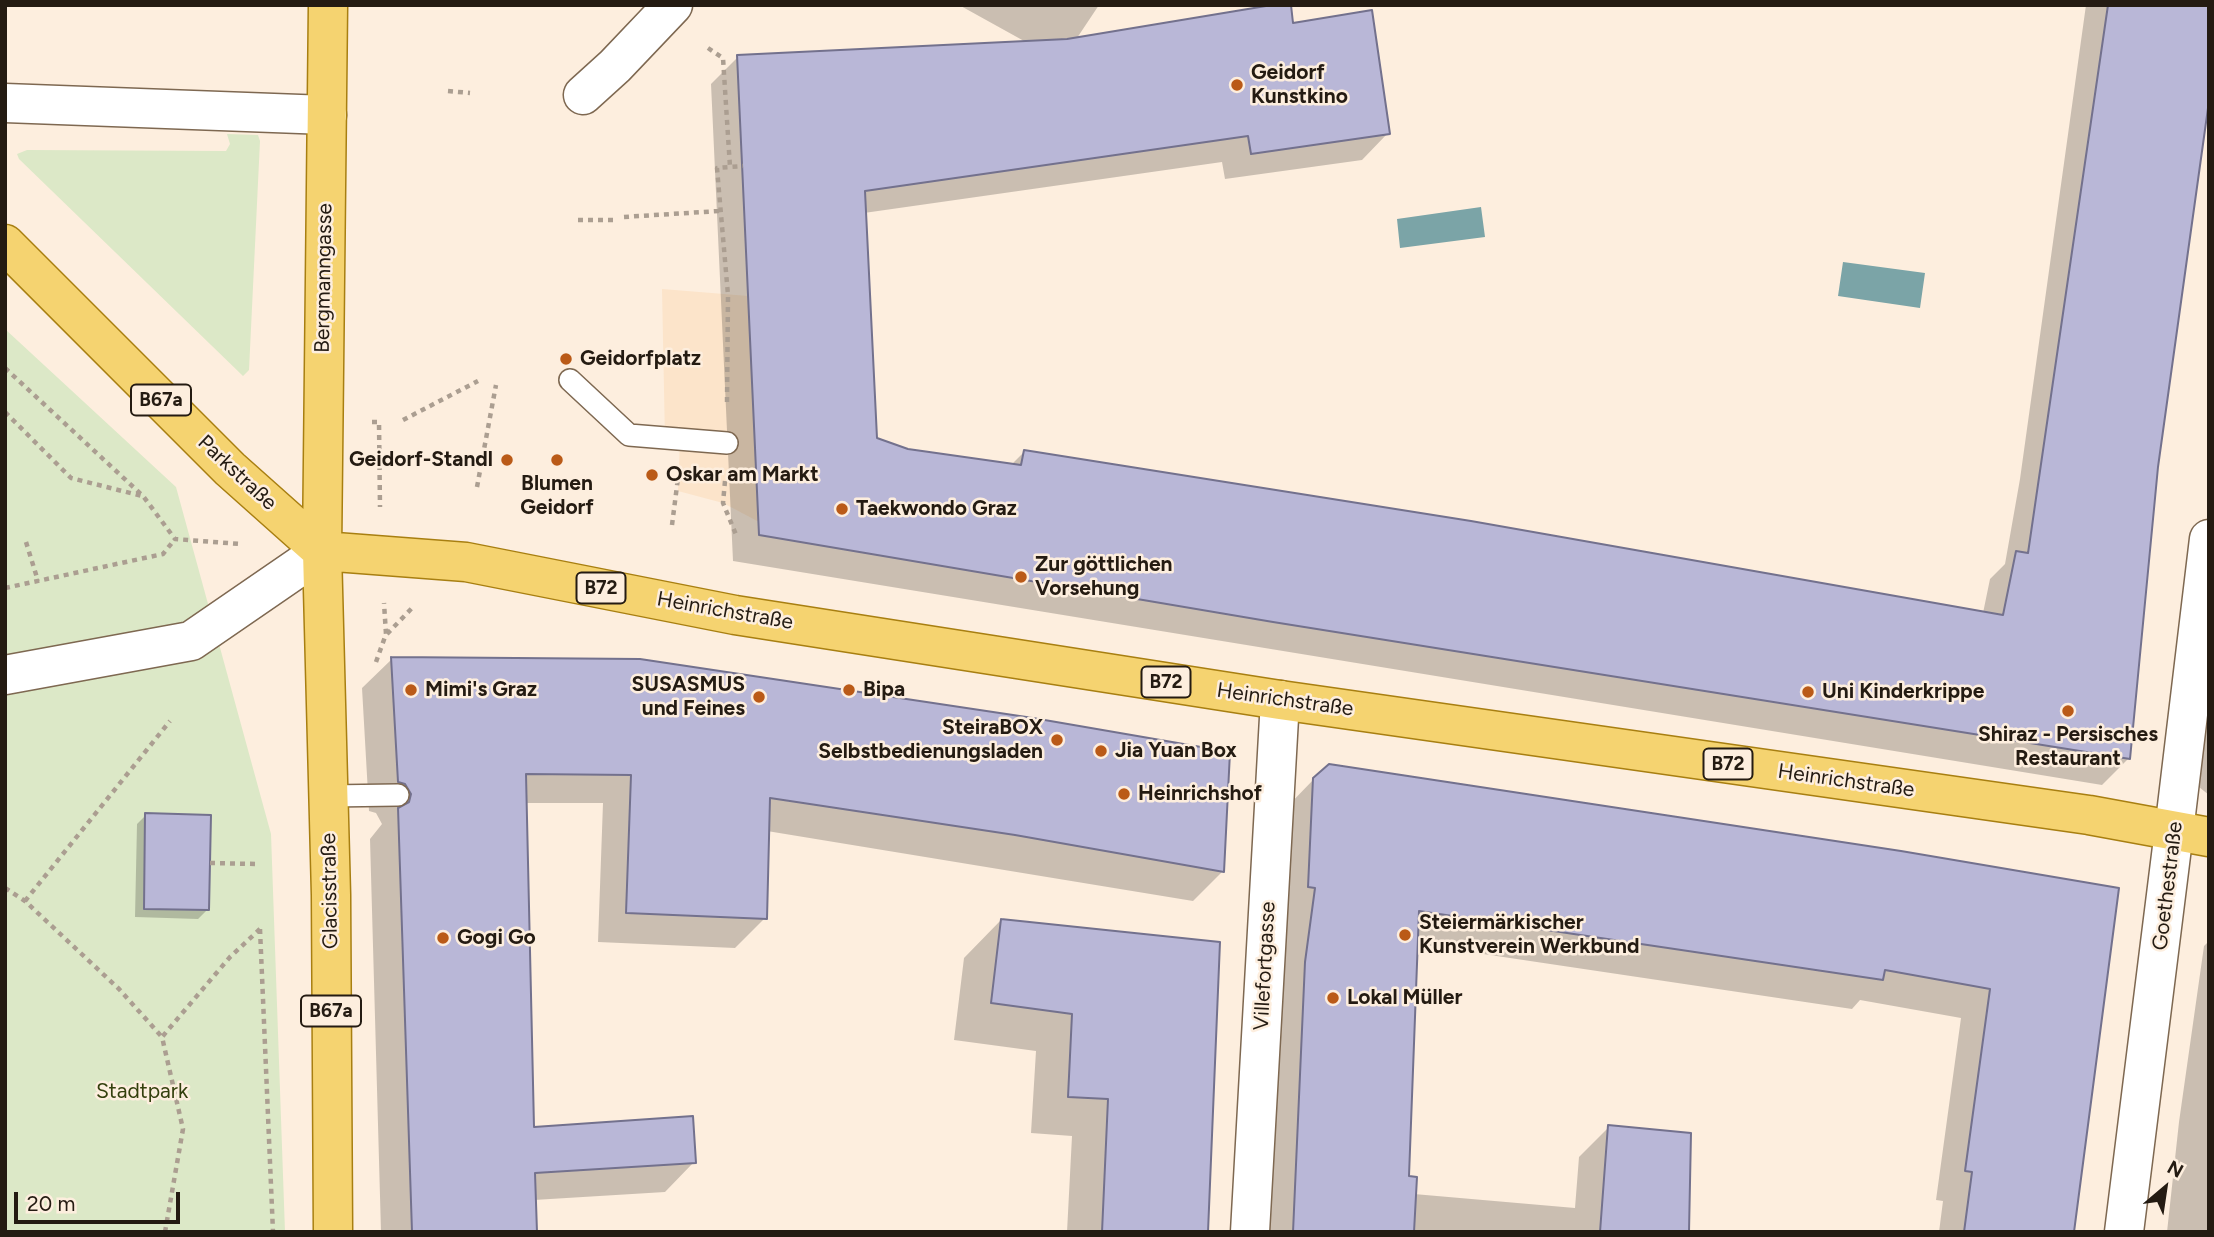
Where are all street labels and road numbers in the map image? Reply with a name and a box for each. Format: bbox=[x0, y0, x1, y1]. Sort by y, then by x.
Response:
street label: Bergmanngasse bbox=[310, 203, 338, 353]
road number: B67a bbox=[131, 384, 191, 416]
street label: Parkstraße bbox=[192, 430, 282, 516]
road number: B72 bbox=[576, 572, 626, 604]
street label: Heinrichstraße bbox=[655, 587, 795, 635]
road number: B72 bbox=[1142, 666, 1190, 698]
street label: Heinrichstraße bbox=[1215, 678, 1355, 722]
road number: B72 bbox=[1704, 748, 1752, 779]
street label: Heinrichstraße bbox=[1776, 759, 1916, 803]
street label: Goethestraße bbox=[2148, 820, 2188, 952]
street label: Glacisstraße bbox=[316, 833, 344, 949]
street label: Villefortgasse bbox=[1249, 901, 1281, 1031]
road number: B67a bbox=[301, 995, 361, 1026]

